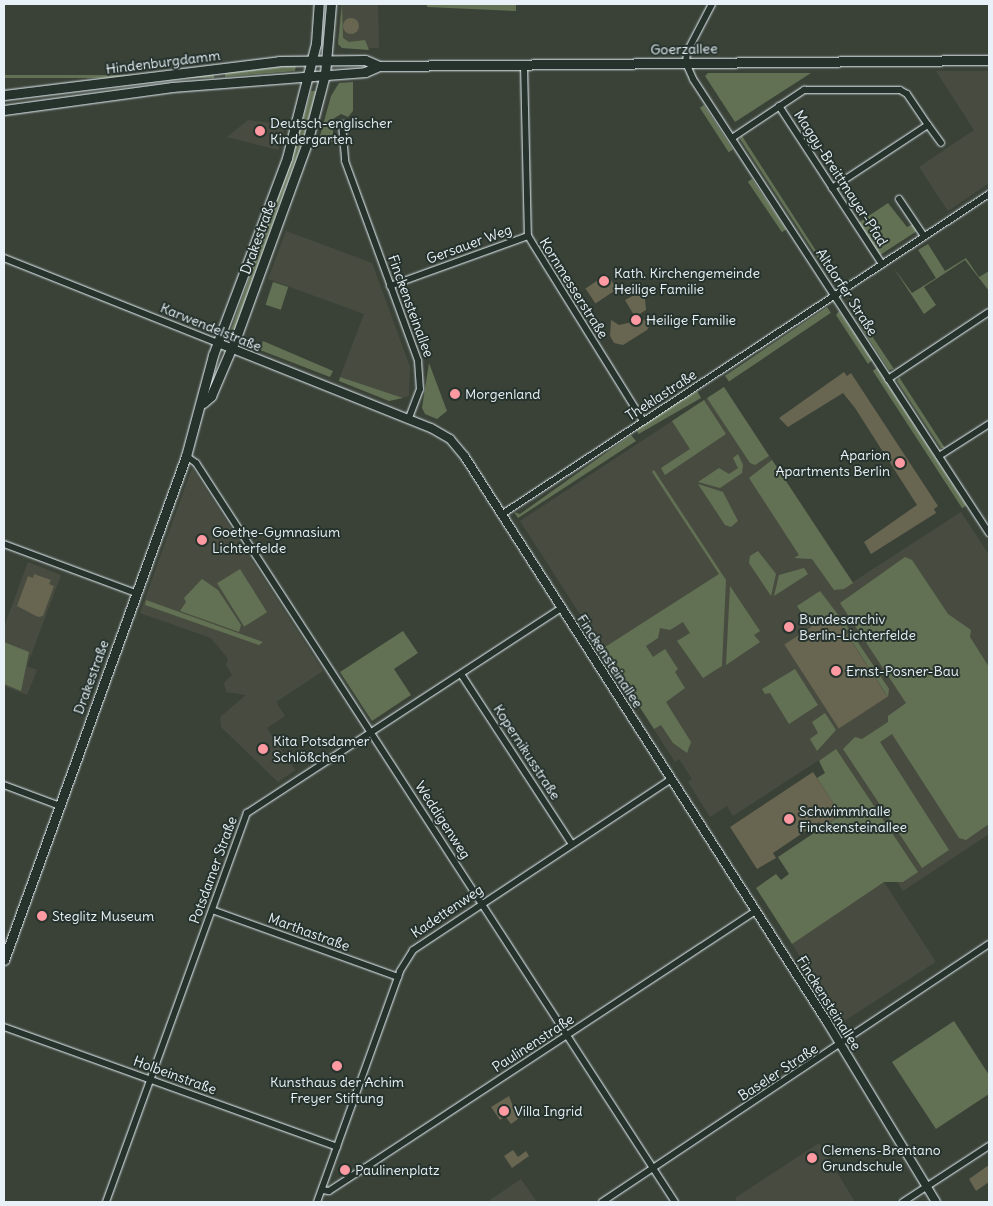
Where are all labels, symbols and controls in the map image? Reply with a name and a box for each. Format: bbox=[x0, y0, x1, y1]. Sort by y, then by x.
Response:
street label: Goerzallee bbox=[650, 40, 718, 58]
street label: Hindenburgdamm bbox=[105, 47, 221, 77]
street label: Maggy-Breittmayer-Pfad bbox=[791, 107, 891, 249]
place label: Deutsch-englischer Kindergarten bbox=[270, 115, 392, 148]
marker: Deutsch-englischer Kindergarten bbox=[254, 125, 266, 137]
street label: Drakestraße bbox=[237, 198, 279, 276]
street label: Gersauer Weg bbox=[424, 221, 514, 267]
street label: Kornmesserstraße bbox=[536, 234, 612, 342]
street label: Altdorfer Straße bbox=[813, 245, 881, 339]
street label: Finckensteinallee bbox=[385, 252, 437, 360]
place label: Kath. Kirchengemeinde Heilige Familie bbox=[614, 265, 760, 298]
marker: Kath. Kirchengemeinde Heilige Familie bbox=[598, 275, 610, 287]
street label: Karwendelstraße bbox=[158, 299, 264, 355]
place label: Heilige Familie bbox=[646, 312, 736, 328]
marker: Heilige Familie bbox=[630, 314, 642, 326]
street label: Theklastraße bbox=[622, 366, 700, 424]
place label: Morgenland bbox=[465, 386, 541, 402]
marker: Morgenland bbox=[449, 388, 461, 400]
place label: Aparion Apartments Berlin bbox=[776, 447, 890, 480]
marker: Aparion Apartments Berlin bbox=[894, 457, 906, 469]
place label: Goethe-Gymnasium Lichterfelde bbox=[212, 524, 340, 556]
marker: Goethe-Gymnasium Lichterfelde bbox=[196, 534, 208, 546]
street label: Finckensteinallee bbox=[574, 611, 646, 711]
place label: Bundesarchiv Berlin-Lichterfelde bbox=[799, 611, 916, 644]
marker: Bundesarchiv Berlin-Lichterfelde bbox=[783, 621, 795, 633]
street label: Drakestraße bbox=[70, 638, 112, 716]
place label: Ernst-Posner-Bau bbox=[846, 663, 959, 679]
marker: Ernst-Posner-Bau bbox=[830, 665, 842, 677]
street label: Kopernikusstraße bbox=[490, 701, 564, 803]
place label: Kita Potsdamer Schlößchen bbox=[273, 733, 370, 766]
marker: Kita Potsdamer Schlößchen bbox=[257, 743, 269, 755]
street label: Weddigenweg bbox=[412, 778, 474, 862]
place label: Schwimmhalle Finckensteinallee bbox=[799, 803, 907, 836]
marker: Schwimmhalle Finckensteinallee bbox=[783, 813, 795, 825]
street label: Potsdamer Straße bbox=[186, 814, 240, 926]
street label: Kadettenweg bbox=[408, 881, 486, 941]
place label: Steglitz Museum bbox=[52, 908, 154, 924]
street label: Marthastraße bbox=[266, 909, 352, 955]
marker: Steglitz Museum bbox=[36, 910, 48, 922]
street label: Finckensteinallee bbox=[793, 953, 865, 1053]
street label: Paulinenstraße bbox=[489, 1010, 577, 1076]
street label: Baseler Straße bbox=[735, 1040, 821, 1104]
street label: Holbeinstraße bbox=[131, 1052, 219, 1098]
marker: Kunsthaus der Achim Freyer Stiftung bbox=[331, 1060, 343, 1072]
place label: Kunsthaus der Achim Freyer Stiftung bbox=[270, 1074, 404, 1106]
place label: Villa Ingrid bbox=[514, 1103, 582, 1119]
marker: Villa Ingrid bbox=[498, 1105, 510, 1117]
place label: Clemens-Brentano Grundschule bbox=[822, 1142, 941, 1174]
marker: Clemens-Brentano Grundschule bbox=[806, 1152, 818, 1164]
place label: Paulinenplatz bbox=[355, 1162, 440, 1178]
marker: Paulinenplatz bbox=[339, 1164, 351, 1176]

